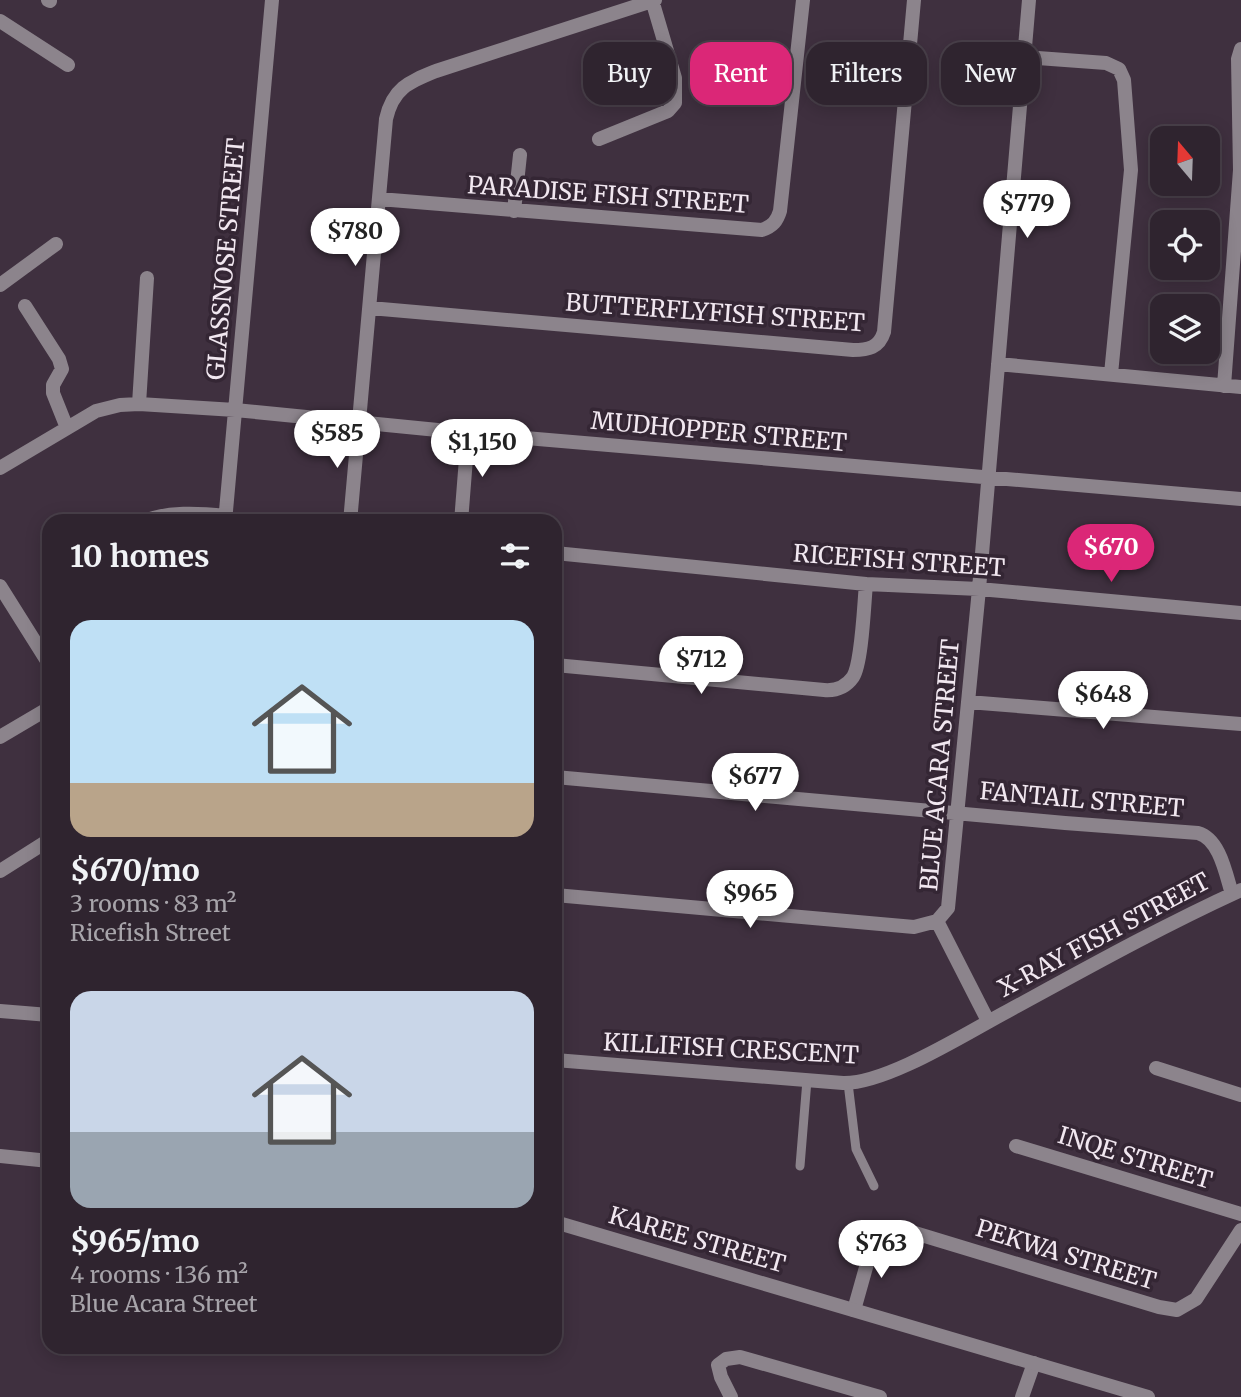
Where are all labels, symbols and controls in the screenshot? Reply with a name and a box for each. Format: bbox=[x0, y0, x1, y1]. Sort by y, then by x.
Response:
chip: Buy bbox=[583, 42, 676, 105]
chip: Rent bbox=[690, 42, 792, 105]
chip: Filters bbox=[806, 42, 927, 105]
chip: New bbox=[941, 42, 1040, 105]
north arrow bbox=[1150, 126, 1220, 196]
map controls bbox=[1150, 126, 1220, 364]
street label: GLASSNOSE STREET bbox=[199, 136, 252, 381]
street label: PARADISE FISH STREET bbox=[466, 169, 750, 220]
pin: $779 bbox=[986, 180, 1068, 240]
text: $779 bbox=[999, 188, 1055, 217]
pin: $780 bbox=[314, 208, 396, 268]
button: locate bbox=[1150, 210, 1220, 280]
text: $780 bbox=[327, 216, 383, 245]
street label: BUTTERFLYFISH STREET bbox=[564, 287, 866, 338]
button: layers bbox=[1150, 294, 1220, 364]
street label: MUDHOPPER STREET bbox=[590, 405, 849, 458]
pin: $585 bbox=[296, 410, 378, 470]
text: $585 bbox=[310, 418, 364, 447]
pin: $1,150 bbox=[425, 420, 539, 479]
text: $1,150 bbox=[447, 427, 517, 456]
pin: $670 bbox=[1070, 524, 1152, 584]
text: $670 bbox=[1083, 532, 1139, 561]
text: 10 homes bbox=[70, 537, 210, 575]
icon: filters bbox=[496, 537, 534, 575]
street label: RICEFISH STREET bbox=[792, 538, 1006, 583]
pin: $712 bbox=[660, 636, 742, 696]
street label: BLUE ACARA STREET bbox=[913, 638, 966, 892]
text: $712 bbox=[675, 644, 727, 673]
icon: home bbox=[239, 666, 365, 792]
pin: $648 bbox=[1062, 672, 1144, 731]
text: $648 bbox=[1074, 679, 1132, 708]
pin: $677 bbox=[714, 754, 796, 813]
text: $677 bbox=[728, 761, 782, 790]
street label: FANTAIL STREET bbox=[979, 775, 1186, 824]
text: $670/mo bbox=[70, 851, 200, 889]
street label: X-RAY FISH STREET bbox=[992, 865, 1215, 1004]
pin: $965 bbox=[709, 870, 791, 930]
text: $965 bbox=[722, 878, 778, 907]
text: 3 rooms · 83 m² bbox=[70, 889, 236, 918]
text: Ricefish Street bbox=[70, 918, 231, 947]
street label: KILLIFISH CRESCENT bbox=[602, 1026, 860, 1071]
icon: home bbox=[239, 1037, 365, 1163]
street label: INQE STREET bbox=[1054, 1119, 1216, 1196]
street label: KAREE STREET bbox=[605, 1199, 789, 1280]
street label: PEKWA STREET bbox=[972, 1212, 1160, 1297]
pin: $763 bbox=[840, 1220, 922, 1280]
text: $965/mo bbox=[70, 1222, 199, 1260]
text: $763 bbox=[855, 1228, 907, 1257]
text: 4 rooms · 136 m² bbox=[70, 1260, 248, 1289]
text: Blue Acara Street bbox=[70, 1289, 258, 1318]

